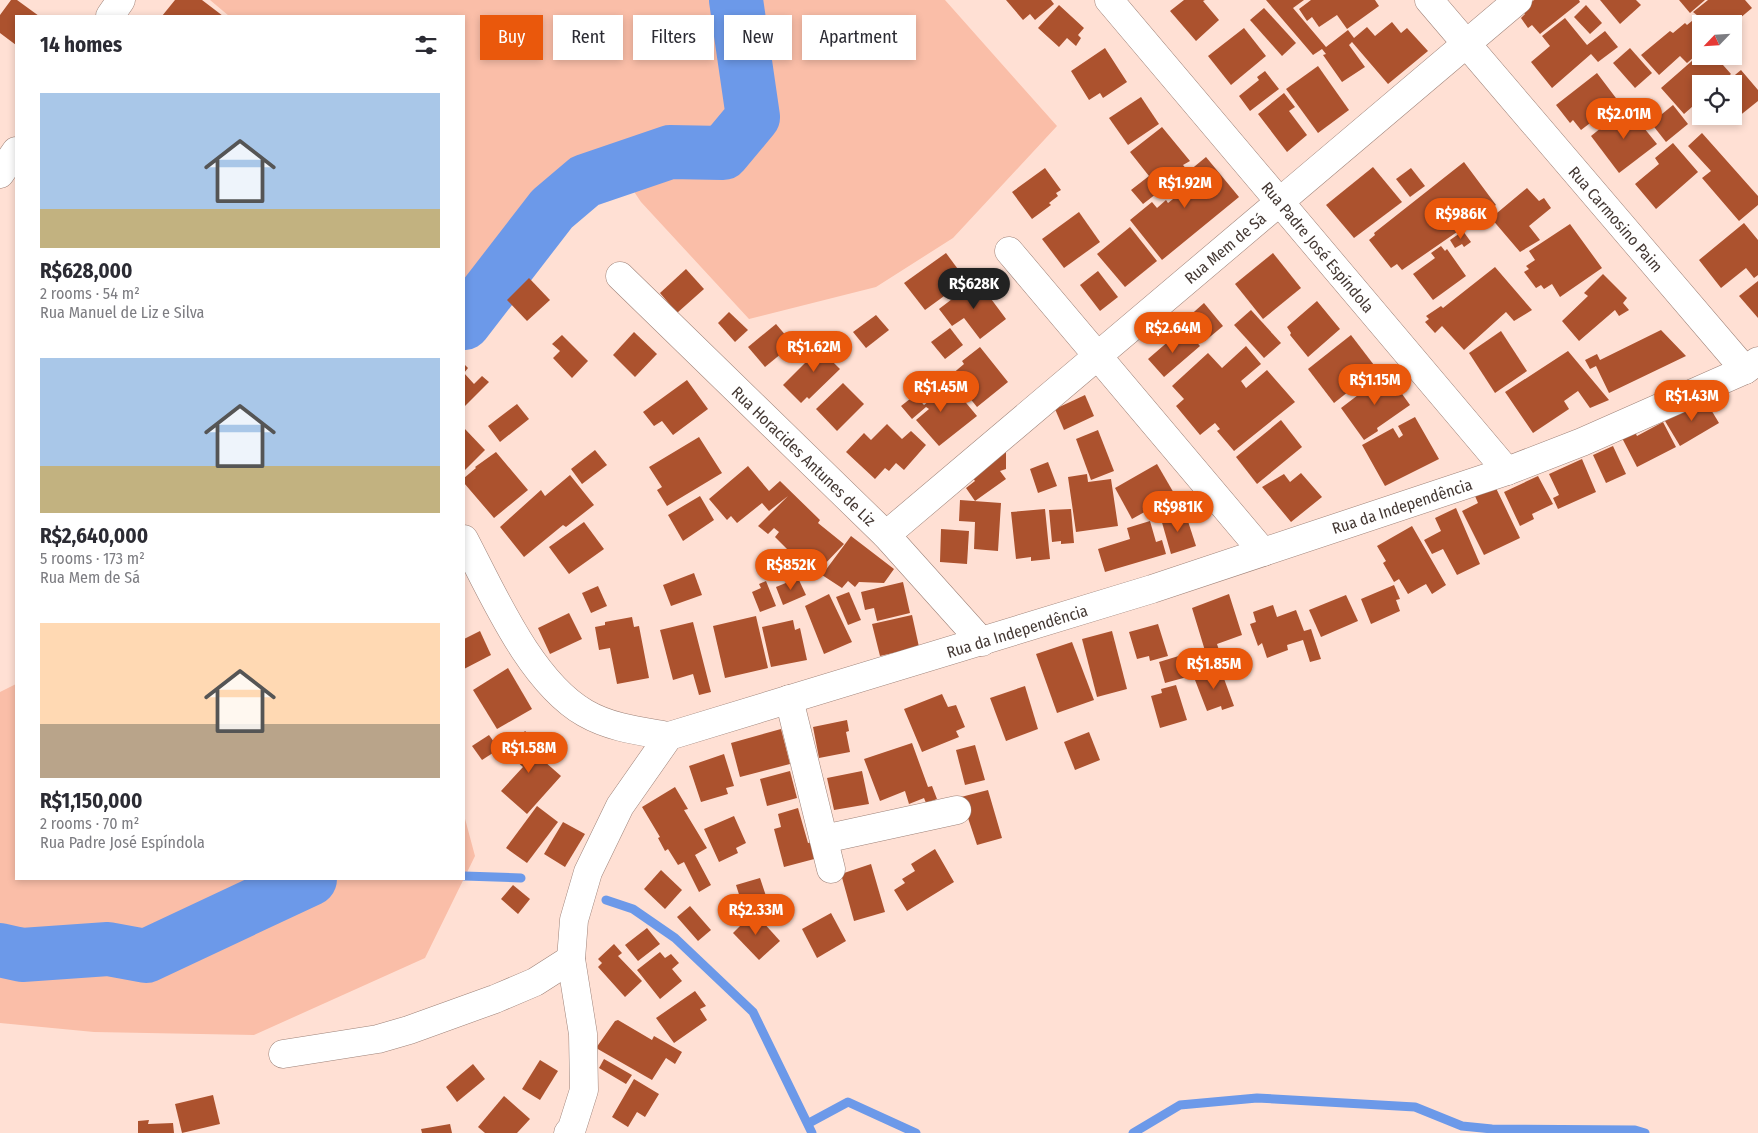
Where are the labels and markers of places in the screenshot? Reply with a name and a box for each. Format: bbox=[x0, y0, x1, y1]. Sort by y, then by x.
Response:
pin: R$2.01M bbox=[1578, 98, 1670, 140]
pin: R$1.92M bbox=[1139, 166, 1231, 209]
pin: R$986K bbox=[1420, 198, 1502, 240]
pin: R$628K bbox=[933, 268, 1015, 310]
pin: R$2.64M bbox=[1127, 312, 1219, 354]
pin: R$1.62M bbox=[768, 330, 860, 373]
pin: R$1.15M bbox=[1329, 364, 1421, 406]
pin: R$1.45M bbox=[895, 370, 987, 413]
pin: R$1.43M bbox=[1646, 380, 1738, 422]
pin: R$981K bbox=[1137, 490, 1219, 533]
pin: R$852K bbox=[750, 548, 832, 591]
pin: R$1.85M bbox=[1168, 648, 1260, 690]
pin: R$1.58M bbox=[483, 732, 575, 774]
pin: R$2.33M bbox=[710, 894, 802, 936]

